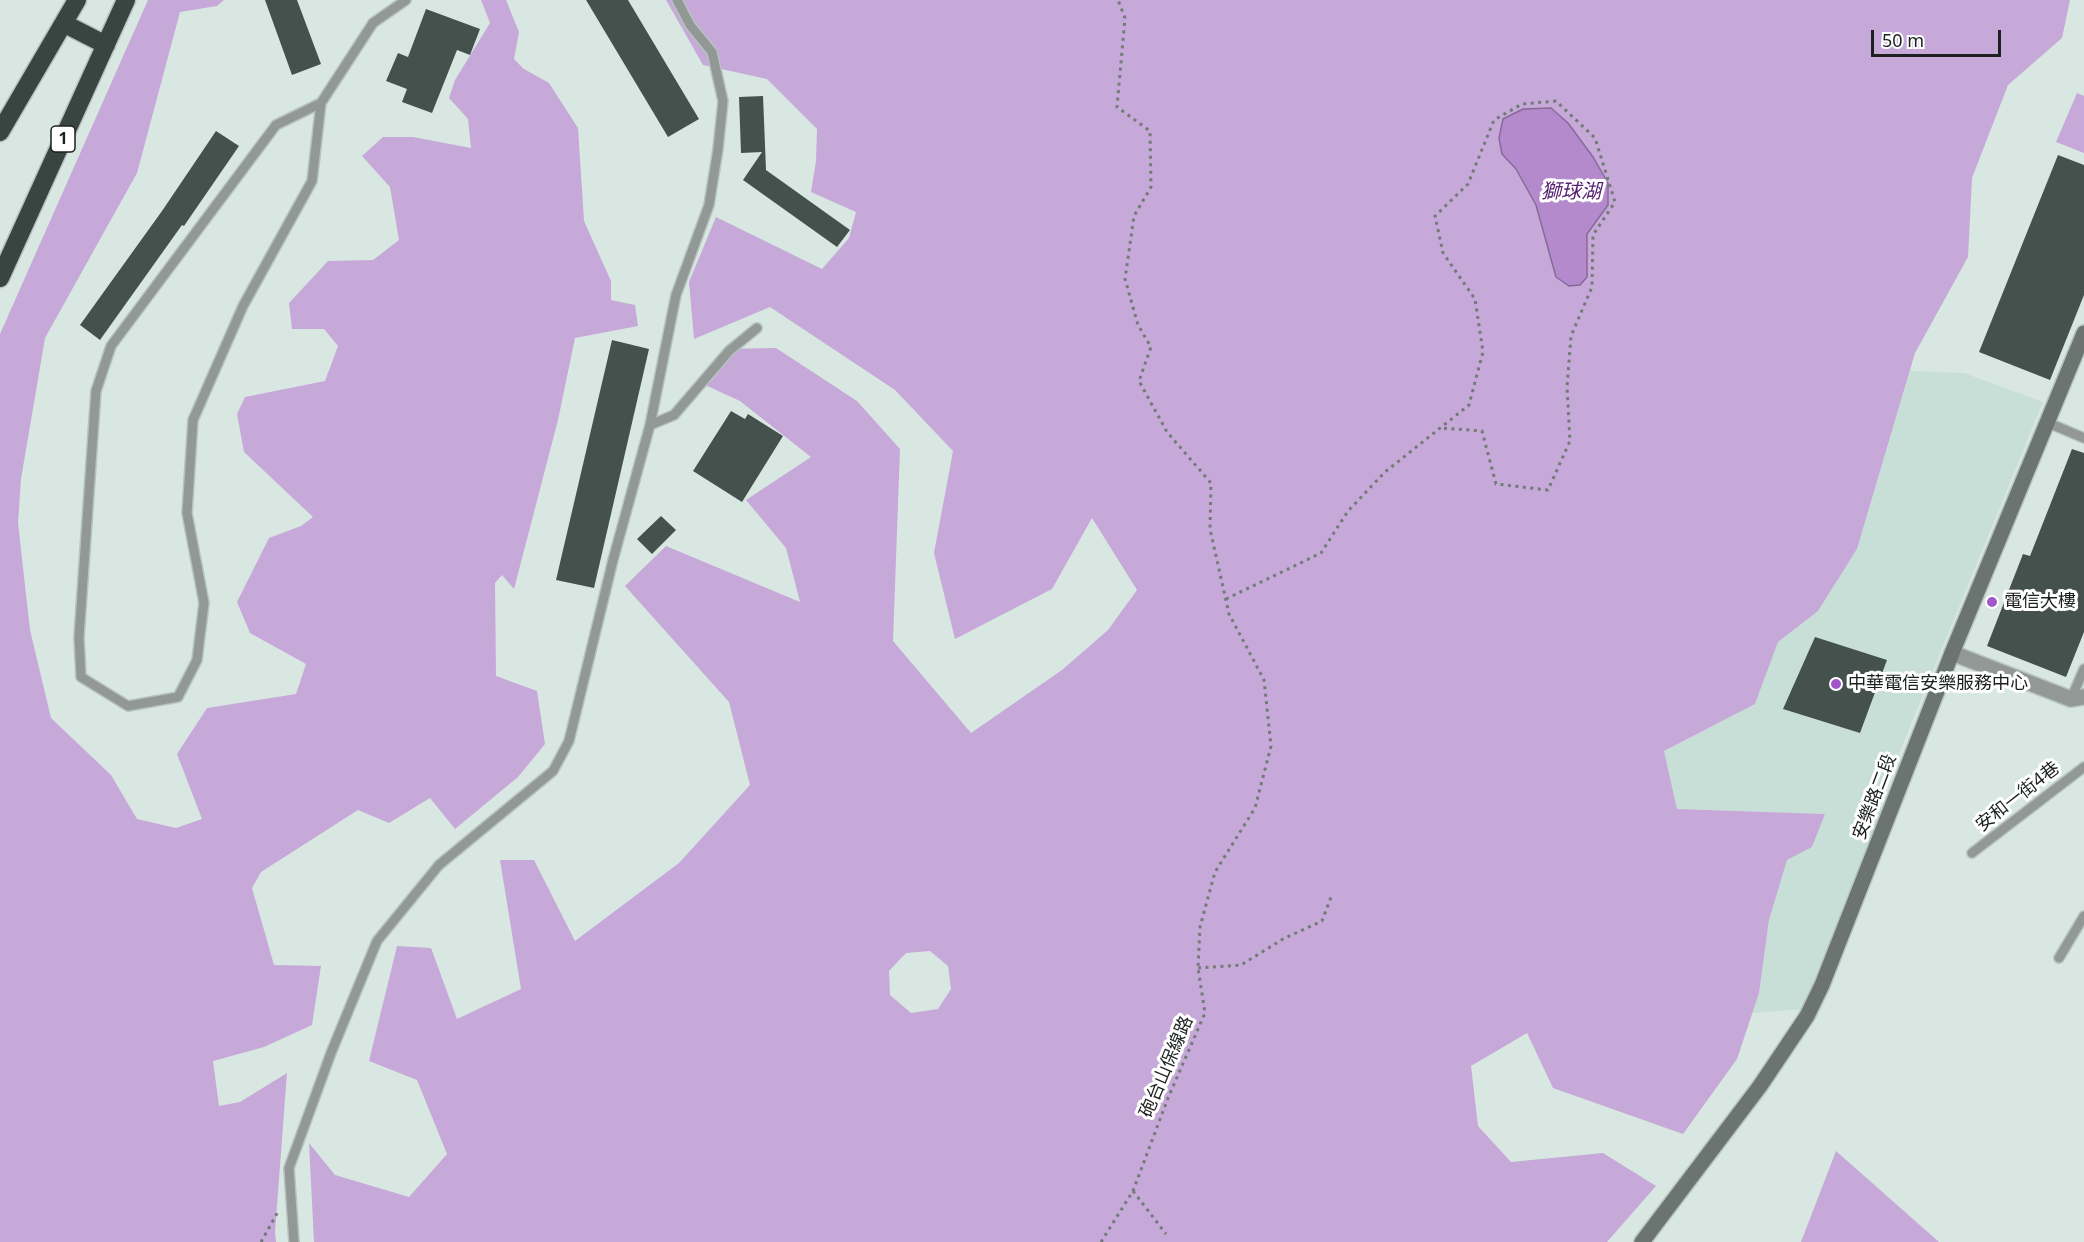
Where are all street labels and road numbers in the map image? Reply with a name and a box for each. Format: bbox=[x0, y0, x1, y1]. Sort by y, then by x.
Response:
road number: 1 bbox=[51, 126, 75, 152]
street label: 安樂路二段 bbox=[1849, 751, 1901, 843]
street label: 安和一街4巷 bbox=[1972, 758, 2064, 836]
street label: 砲台山保線路 bbox=[1136, 1013, 1198, 1121]

